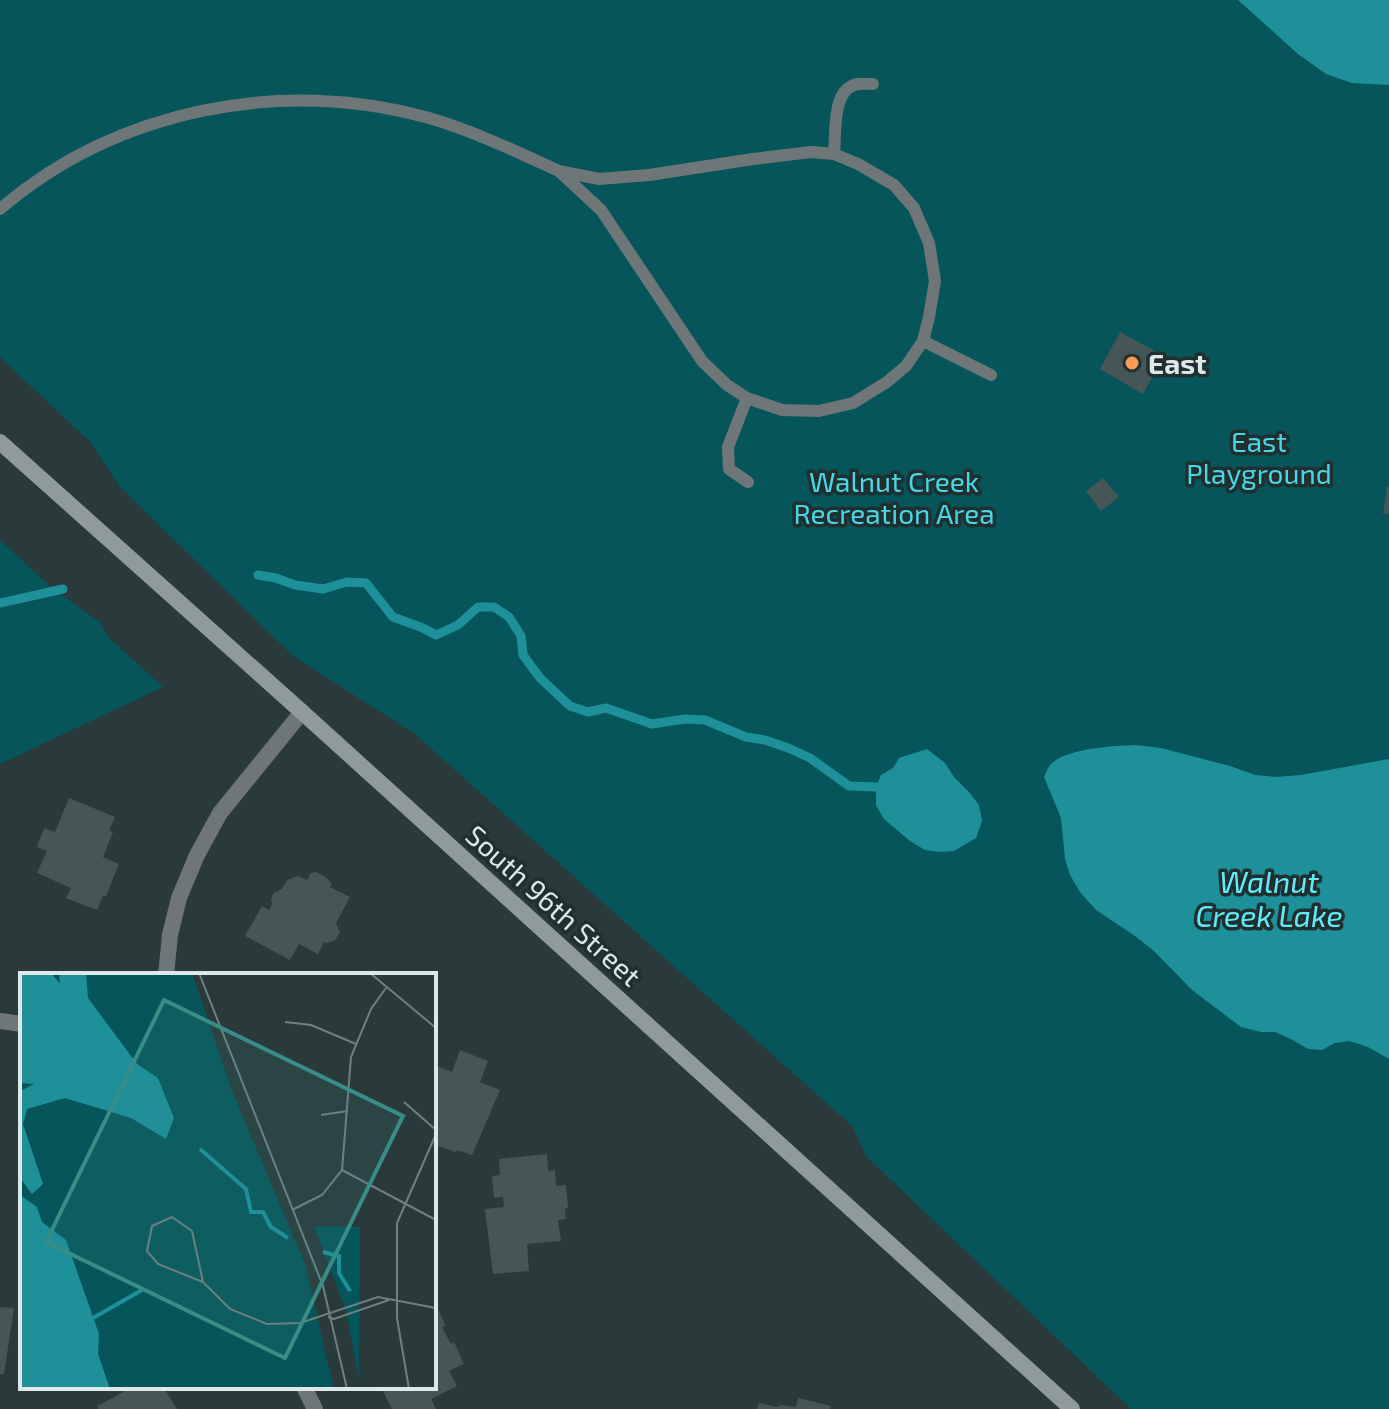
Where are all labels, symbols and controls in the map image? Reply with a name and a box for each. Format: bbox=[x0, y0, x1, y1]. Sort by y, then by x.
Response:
place label: East bbox=[1148, 346, 1207, 380]
marker: East bbox=[1123, 354, 1141, 372]
park label: East Playground bbox=[1186, 424, 1332, 490]
park label: Walnut Creek Recreation Area bbox=[793, 464, 995, 530]
street label: South 96th Street bbox=[459, 817, 649, 993]
water label: Walnut Creek Lake bbox=[1195, 863, 1343, 933]
inset map bbox=[20, 973, 436, 1389]

